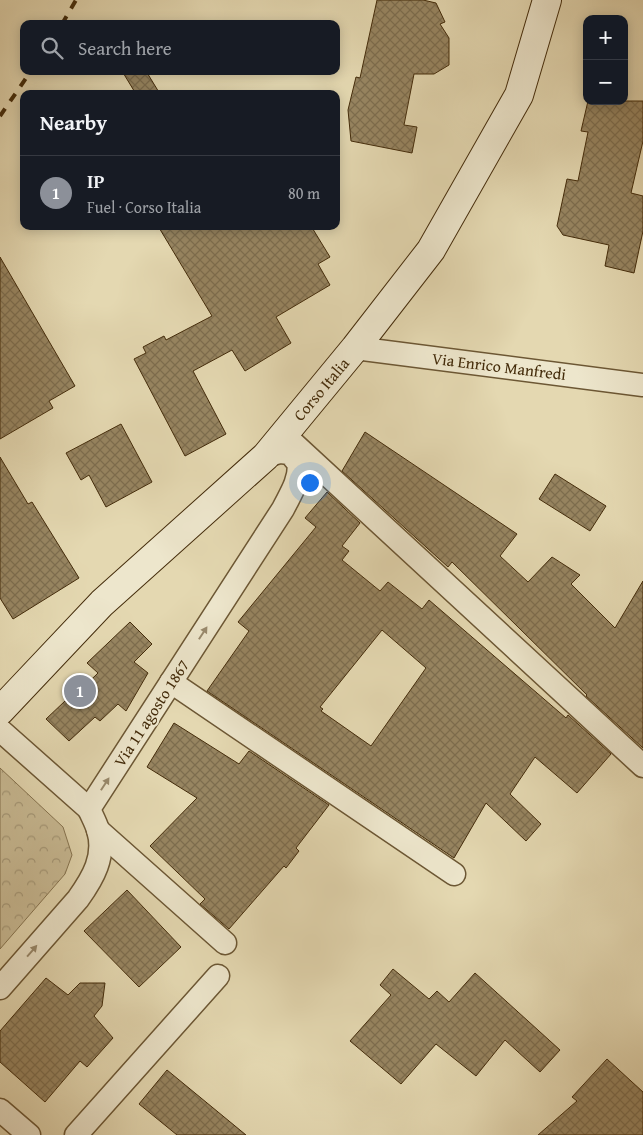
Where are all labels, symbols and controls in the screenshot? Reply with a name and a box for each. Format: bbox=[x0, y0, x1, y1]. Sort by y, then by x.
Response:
map controls bbox=[583, 15, 628, 105]
button: + bbox=[583, 15, 628, 60]
search box bbox=[20, 20, 340, 75]
icon: search bbox=[38, 34, 66, 62]
text: Search here bbox=[78, 34, 172, 62]
button: − bbox=[583, 60, 628, 105]
text: Nearby bbox=[40, 107, 107, 138]
text: IP bbox=[87, 167, 104, 195]
text: 1 bbox=[52, 181, 60, 205]
text: 80 m bbox=[288, 181, 320, 205]
text: Fuel · Corso Italia bbox=[87, 195, 201, 219]
street label: Via Enrico Manfredi bbox=[431, 346, 568, 386]
street label: Corso Italia bbox=[287, 352, 355, 426]
your location bbox=[297, 470, 323, 496]
one-way arrow bbox=[198, 626, 207, 639]
street label: Via 11 agosto 1867 bbox=[107, 655, 195, 771]
pin: 1 bbox=[64, 672, 96, 710]
one-way arrow bbox=[100, 777, 110, 790]
one-way arrow bbox=[26, 946, 38, 958]

